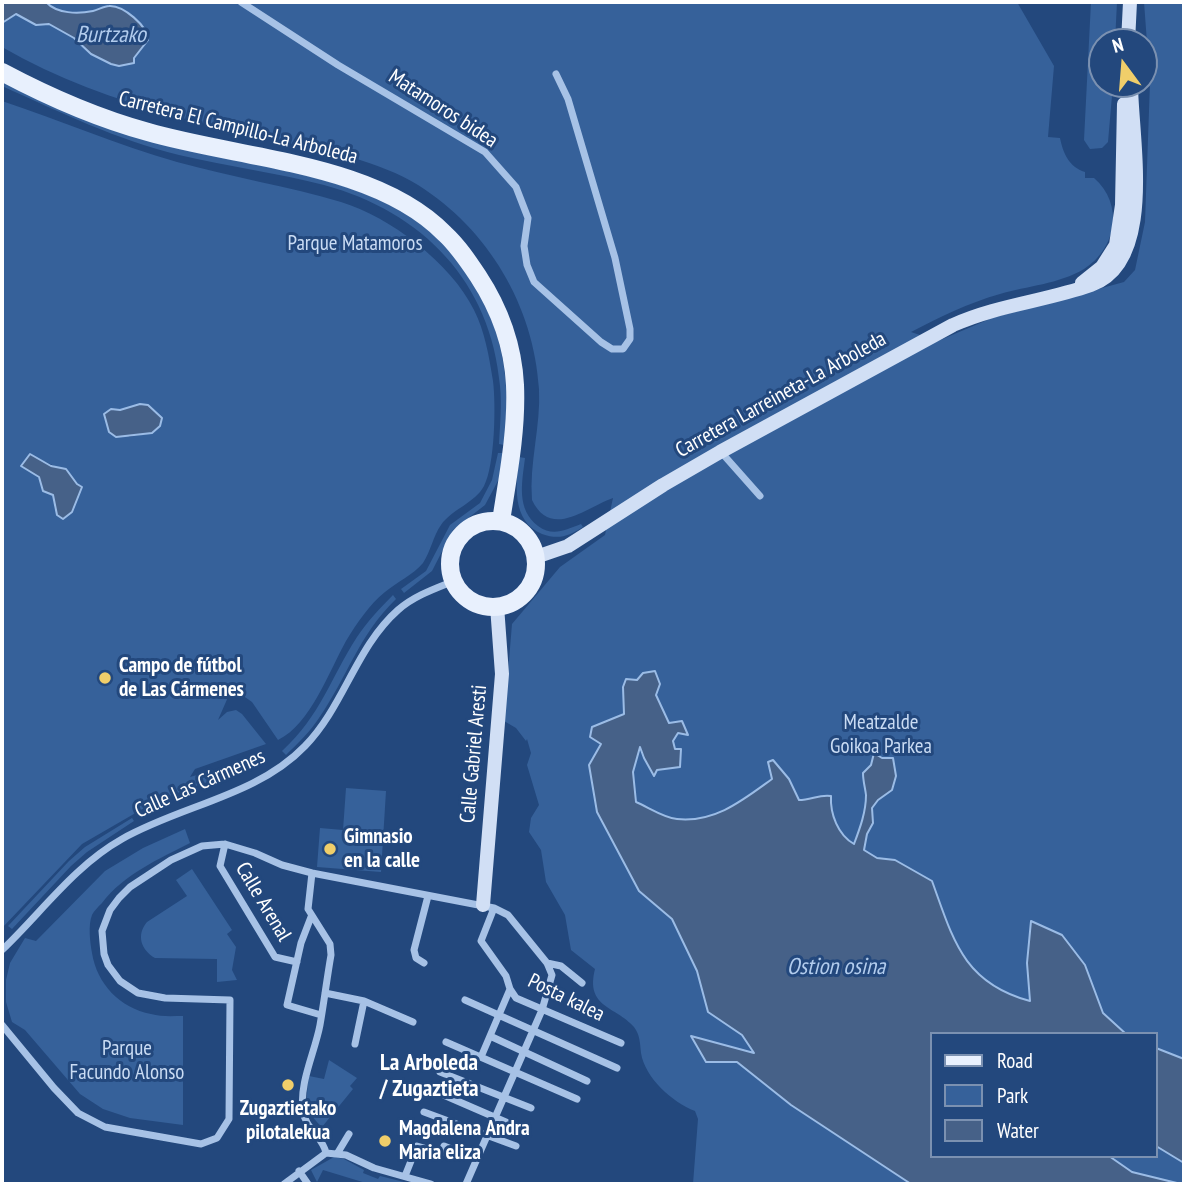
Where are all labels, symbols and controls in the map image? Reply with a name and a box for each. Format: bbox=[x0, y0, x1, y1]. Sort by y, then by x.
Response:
water label: Burtzako bbox=[76, 21, 146, 49]
north arrow bbox=[1088, 28, 1158, 98]
text: N bbox=[1110, 32, 1126, 58]
street label: Matamoros bidea bbox=[384, 64, 502, 154]
street label: Carretera El Campillo-La Arboleda bbox=[116, 86, 360, 170]
park label: Parque Matamoros bbox=[288, 231, 422, 257]
street label: Carretera Larreineta-La Arboleda bbox=[671, 327, 891, 463]
place label: Campo de fútbol de Las Cármenes bbox=[119, 653, 244, 703]
marker: Campo de fútbol de Las Cármenes bbox=[97, 670, 113, 686]
street label: Calle Gabriel Aresti bbox=[455, 684, 493, 824]
park label: Meatzalde Goikoa Parkea bbox=[830, 710, 932, 760]
street label: Calle Las Cármenes bbox=[131, 744, 269, 824]
place label: Gimnasio en la calle bbox=[344, 824, 420, 874]
marker: Gimnasio en la calle bbox=[322, 841, 338, 857]
street label: Calle Arenal bbox=[230, 858, 296, 946]
water label: Ostion osina bbox=[787, 953, 885, 981]
street label: Posta kalea bbox=[524, 969, 608, 1027]
legend bbox=[930, 1032, 1158, 1158]
park label: Parque Facundo Alonso bbox=[70, 1036, 184, 1086]
text: Road bbox=[997, 1047, 1033, 1074]
district label: La Arboleda / Zugaztieta bbox=[379, 1049, 479, 1103]
marker: Zugaztietako pilotalekua bbox=[280, 1077, 296, 1093]
text: Park bbox=[997, 1082, 1028, 1109]
place label: Zugaztietako pilotalekua bbox=[240, 1096, 336, 1146]
place label: Magdalena Andra Maria eliza bbox=[399, 1116, 530, 1166]
text: Water bbox=[997, 1117, 1039, 1144]
marker: Magdalena Andra Maria eliza bbox=[377, 1133, 393, 1149]

